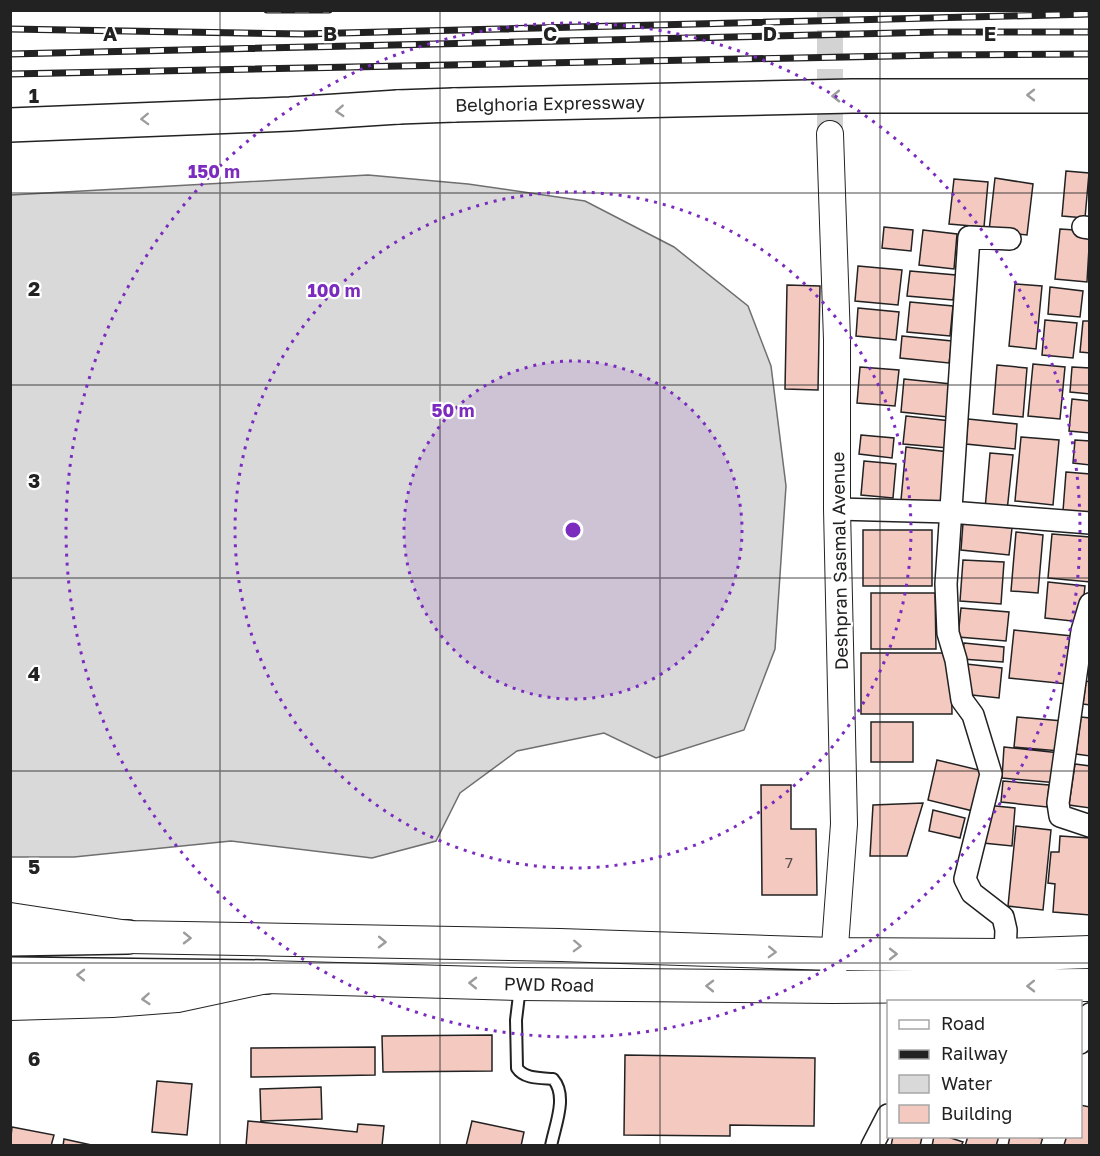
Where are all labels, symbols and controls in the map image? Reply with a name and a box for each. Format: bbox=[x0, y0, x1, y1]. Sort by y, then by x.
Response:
text: A bbox=[103, 21, 117, 45]
text: B bbox=[323, 21, 337, 45]
text: C bbox=[543, 21, 557, 45]
text: D bbox=[763, 21, 777, 45]
text: E bbox=[984, 21, 996, 45]
text: 1 bbox=[29, 83, 39, 107]
one-way arrow bbox=[1027, 89, 1036, 102]
street label: Belghoria Expressway bbox=[455, 90, 645, 116]
one-way arrow bbox=[832, 90, 841, 102]
one-way arrow bbox=[335, 104, 344, 117]
one-way arrow bbox=[141, 112, 150, 125]
text: 150 m bbox=[188, 160, 240, 182]
text: 2 bbox=[28, 276, 40, 300]
text: 100 m bbox=[308, 279, 360, 301]
text: 50 m bbox=[432, 399, 474, 421]
street label: Deshpran Sasmal Avenue bbox=[826, 452, 852, 670]
text: 3 bbox=[28, 468, 40, 492]
centre of rings bbox=[563, 520, 583, 540]
text: 4 bbox=[28, 661, 40, 685]
house number: 7 bbox=[785, 853, 793, 871]
text: 5 bbox=[28, 854, 40, 878]
one-way arrow bbox=[182, 932, 191, 944]
one-way arrow bbox=[377, 936, 386, 948]
one-way arrow bbox=[572, 939, 581, 952]
one-way arrow bbox=[767, 946, 776, 958]
one-way arrow bbox=[888, 948, 897, 960]
one-way arrow bbox=[77, 969, 86, 981]
street label: PWD Road bbox=[504, 972, 594, 996]
one-way arrow bbox=[469, 976, 478, 989]
one-way arrow bbox=[706, 979, 715, 992]
one-way arrow bbox=[1027, 980, 1036, 992]
one-way arrow bbox=[142, 992, 151, 1005]
legend bbox=[887, 1000, 1082, 1138]
text: Road bbox=[941, 1012, 985, 1034]
text: Railway bbox=[941, 1042, 1008, 1064]
text: 6 bbox=[28, 1046, 40, 1070]
text: Water bbox=[941, 1072, 992, 1094]
text: Building bbox=[941, 1102, 1012, 1124]

